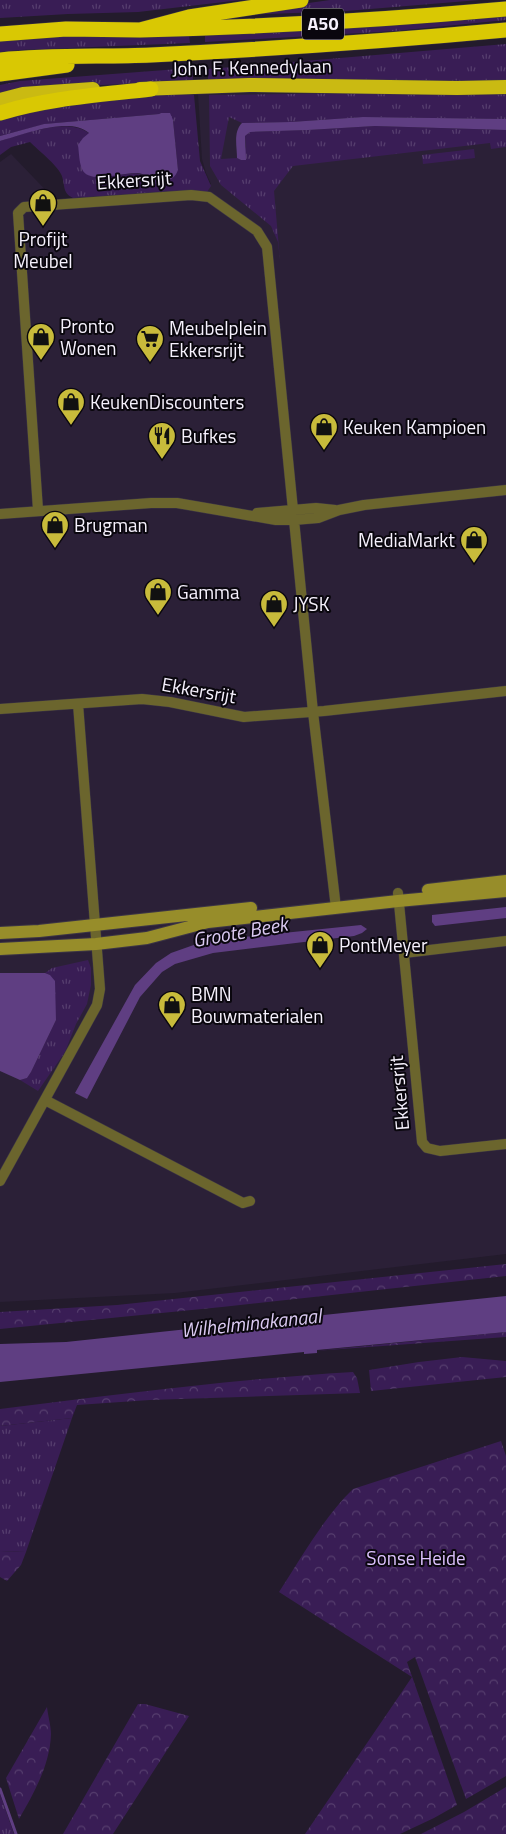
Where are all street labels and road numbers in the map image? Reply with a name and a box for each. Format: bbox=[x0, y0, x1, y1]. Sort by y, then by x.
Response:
road number: A50 bbox=[302, 8, 344, 40]
street label: John F. Kennedylaan bbox=[172, 51, 332, 82]
street label: Ekkersrijt bbox=[96, 162, 173, 197]
street label: Ekkersrijt bbox=[160, 669, 239, 710]
street label: Ekkersrijt bbox=[381, 1054, 416, 1132]

